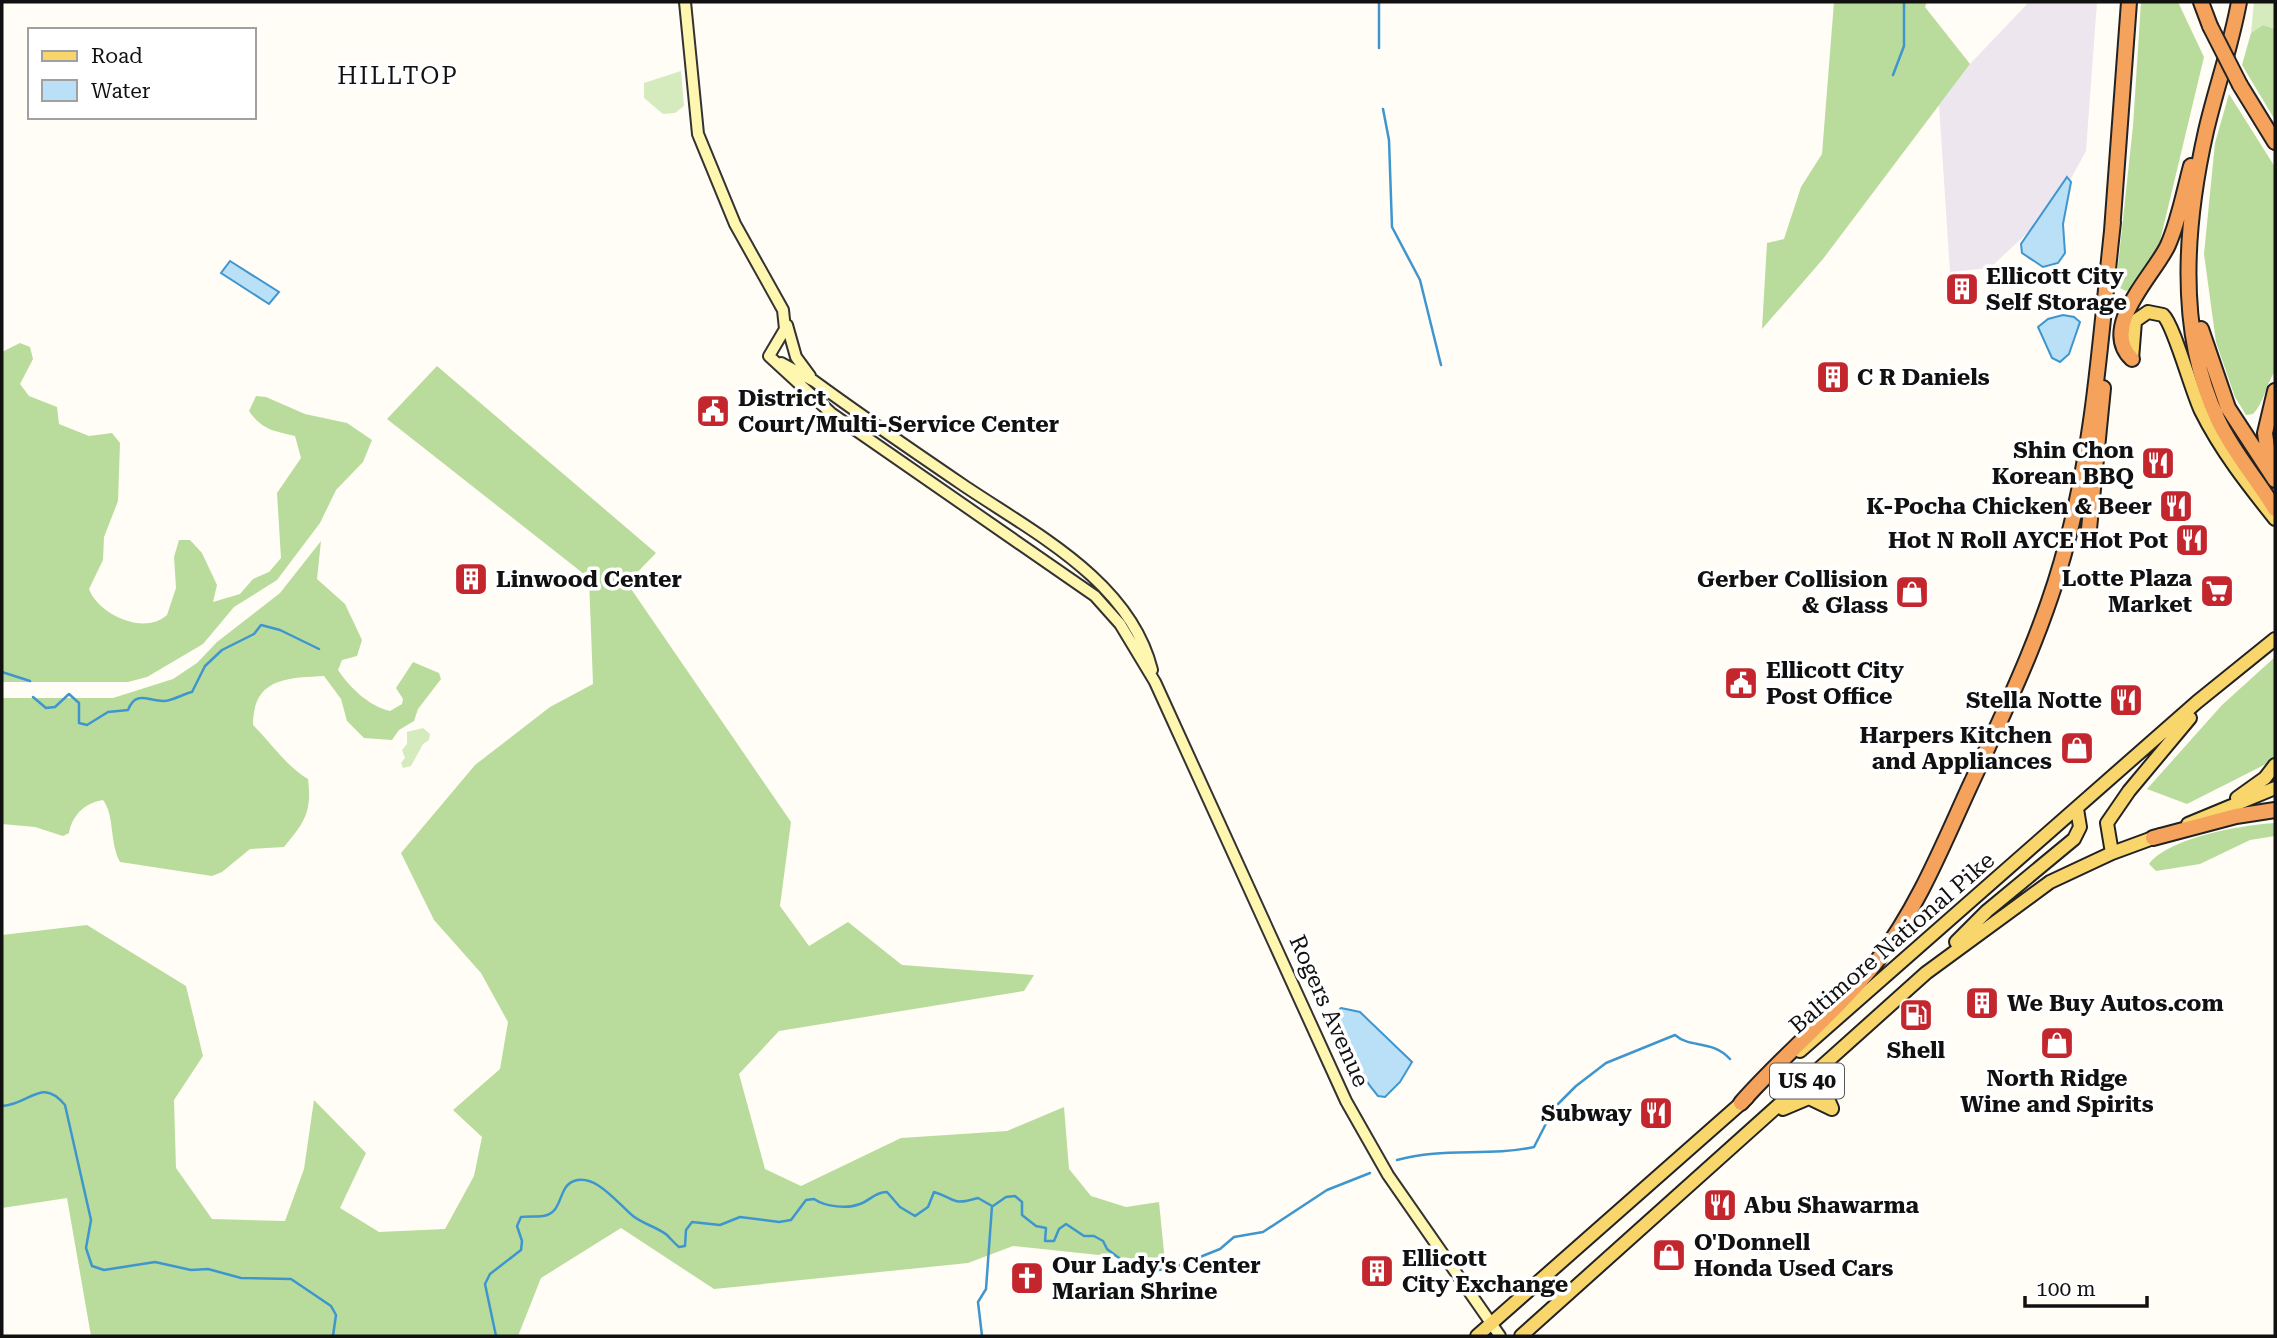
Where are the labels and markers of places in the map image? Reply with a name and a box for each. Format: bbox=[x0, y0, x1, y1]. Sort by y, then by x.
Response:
place label: Ellicott City Self Storage bbox=[1986, 263, 2127, 316]
building icon: Ellicott City Self Storage bbox=[1943, 270, 1981, 308]
building icon: C R Daniels bbox=[1814, 358, 1852, 396]
place label: C R Daniels bbox=[1857, 364, 1990, 391]
place label: District Court/Multi-Service Center bbox=[738, 385, 1059, 438]
public building icon: District Court/Multi-Service Center bbox=[694, 392, 732, 430]
place label: Shin Chon Korean BBQ bbox=[1992, 437, 2135, 490]
restaurant icon: Shin Chon Korean BBQ bbox=[2139, 444, 2177, 482]
restaurant icon: K-Pocha Chicken & Beer bbox=[2157, 487, 2195, 525]
place label: K-Pocha Chicken & Beer bbox=[1866, 493, 2152, 520]
restaurant icon: Hot N Roll AYCE Hot Pot bbox=[2173, 521, 2211, 559]
place label: Hot N Roll AYCE Hot Pot bbox=[1888, 527, 2168, 554]
building icon: Linwood Center bbox=[452, 560, 490, 598]
place label: Lotte Plaza Market bbox=[2062, 565, 2192, 618]
place label: Linwood Center bbox=[496, 566, 682, 593]
place label: Gerber Collision & Glass bbox=[1697, 566, 1889, 619]
supermarket icon: Lotte Plaza Market bbox=[2198, 572, 2236, 610]
shop icon: Gerber Collision & Glass bbox=[1893, 573, 1931, 611]
place label: Ellicott City Post Office bbox=[1766, 657, 1904, 710]
public building icon: Ellicott City Post Office bbox=[1722, 664, 1760, 702]
restaurant icon: Stella Notte bbox=[2107, 681, 2145, 719]
place label: Stella Notte bbox=[1966, 687, 2102, 714]
place label: Harpers Kitchen and Appliances bbox=[1860, 722, 2053, 775]
shop icon: Harpers Kitchen and Appliances bbox=[2058, 729, 2096, 767]
building icon: We Buy Autos.com bbox=[1963, 984, 2001, 1022]
place label: We Buy Autos.com bbox=[2007, 990, 2224, 1017]
fuel station icon: Shell bbox=[1897, 996, 1935, 1034]
shop icon: North Ridge Wine and Spirits bbox=[2038, 1024, 2076, 1062]
place label: Shell bbox=[1887, 1037, 1946, 1064]
place label: North Ridge Wine and Spirits bbox=[1960, 1065, 2154, 1118]
restaurant icon: Subway bbox=[1637, 1094, 1675, 1132]
place label: Subway bbox=[1541, 1100, 1632, 1127]
restaurant icon: Abu Shawarma bbox=[1701, 1186, 1739, 1224]
place label: Abu Shawarma bbox=[1744, 1192, 1920, 1219]
place label: O'Donnell Honda Used Cars bbox=[1694, 1229, 1894, 1282]
shop icon: O'Donnell Honda Used Cars bbox=[1650, 1236, 1688, 1274]
place label: Ellicott City Exchange bbox=[1402, 1245, 1568, 1298]
place label: Our Lady's Center Marian Shrine bbox=[1052, 1252, 1261, 1305]
building icon: Ellicott City Exchange bbox=[1358, 1252, 1396, 1290]
church icon: Our Lady's Center Marian Shrine bbox=[1008, 1259, 1046, 1297]

